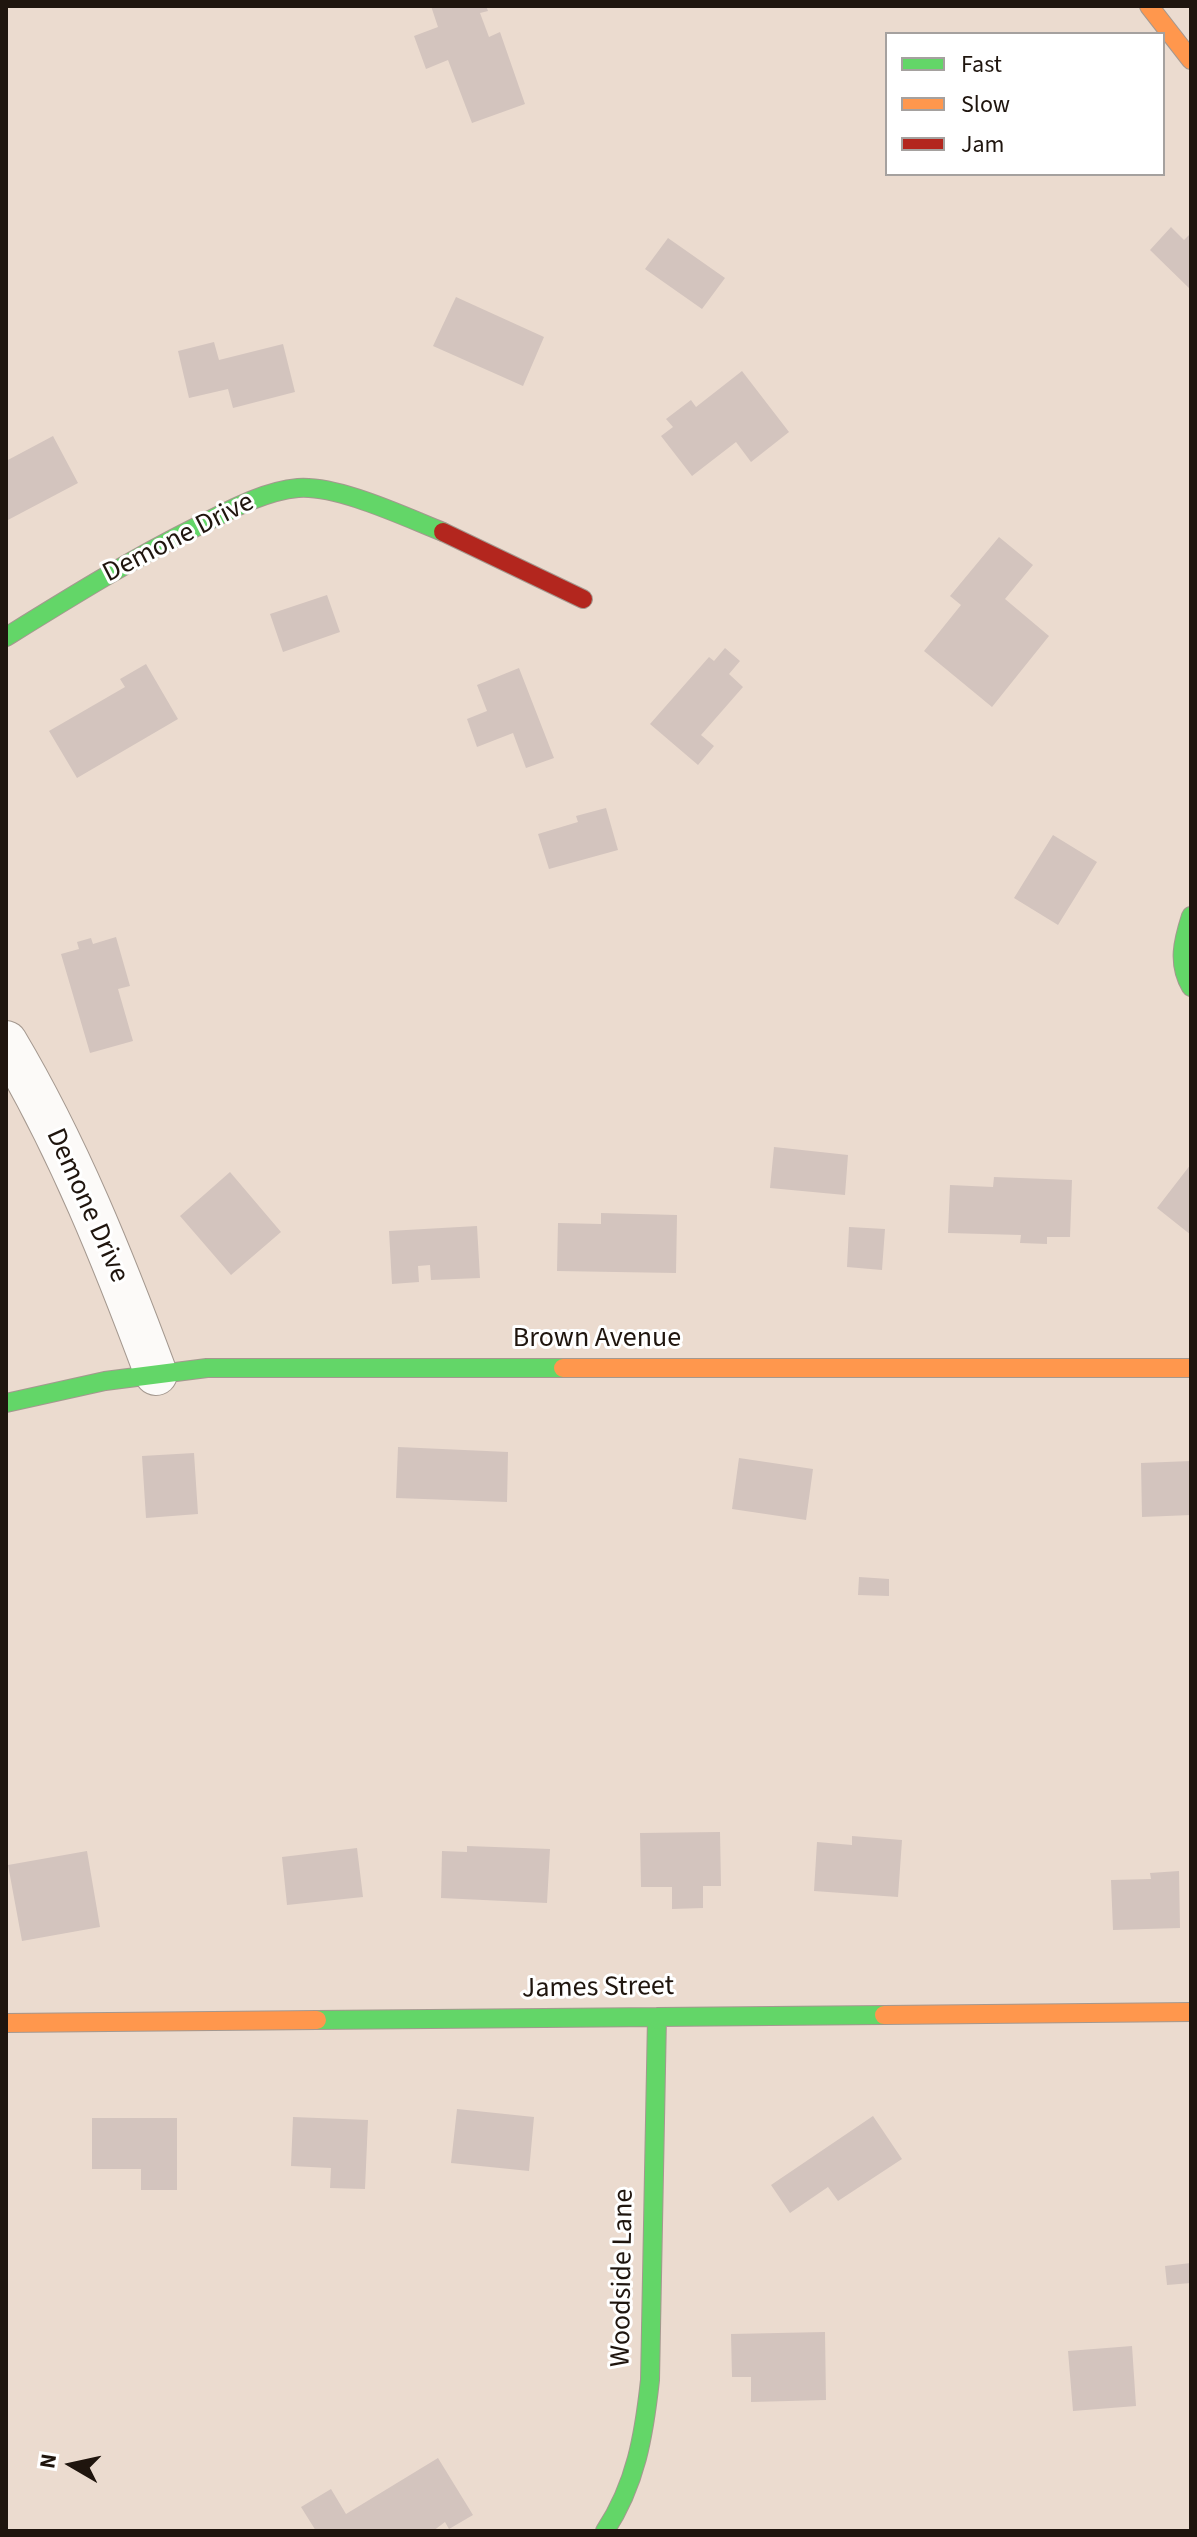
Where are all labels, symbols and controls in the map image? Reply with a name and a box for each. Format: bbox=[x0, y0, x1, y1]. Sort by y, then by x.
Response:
legend bbox=[885, 32, 1165, 176]
text: Fast bbox=[961, 47, 1002, 82]
text: Slow bbox=[961, 87, 1010, 122]
text: Jam bbox=[961, 127, 1005, 162]
street label: Demone Drive bbox=[98, 487, 260, 591]
street label: Demone Drive bbox=[37, 1124, 135, 1288]
street label: Brown Avenue bbox=[513, 1323, 681, 1357]
street label: James Street bbox=[522, 1971, 674, 2007]
street label: Woodside Lane bbox=[606, 2188, 642, 2368]
north arrow bbox=[32, 2425, 112, 2505]
text: N bbox=[31, 2452, 65, 2471]

